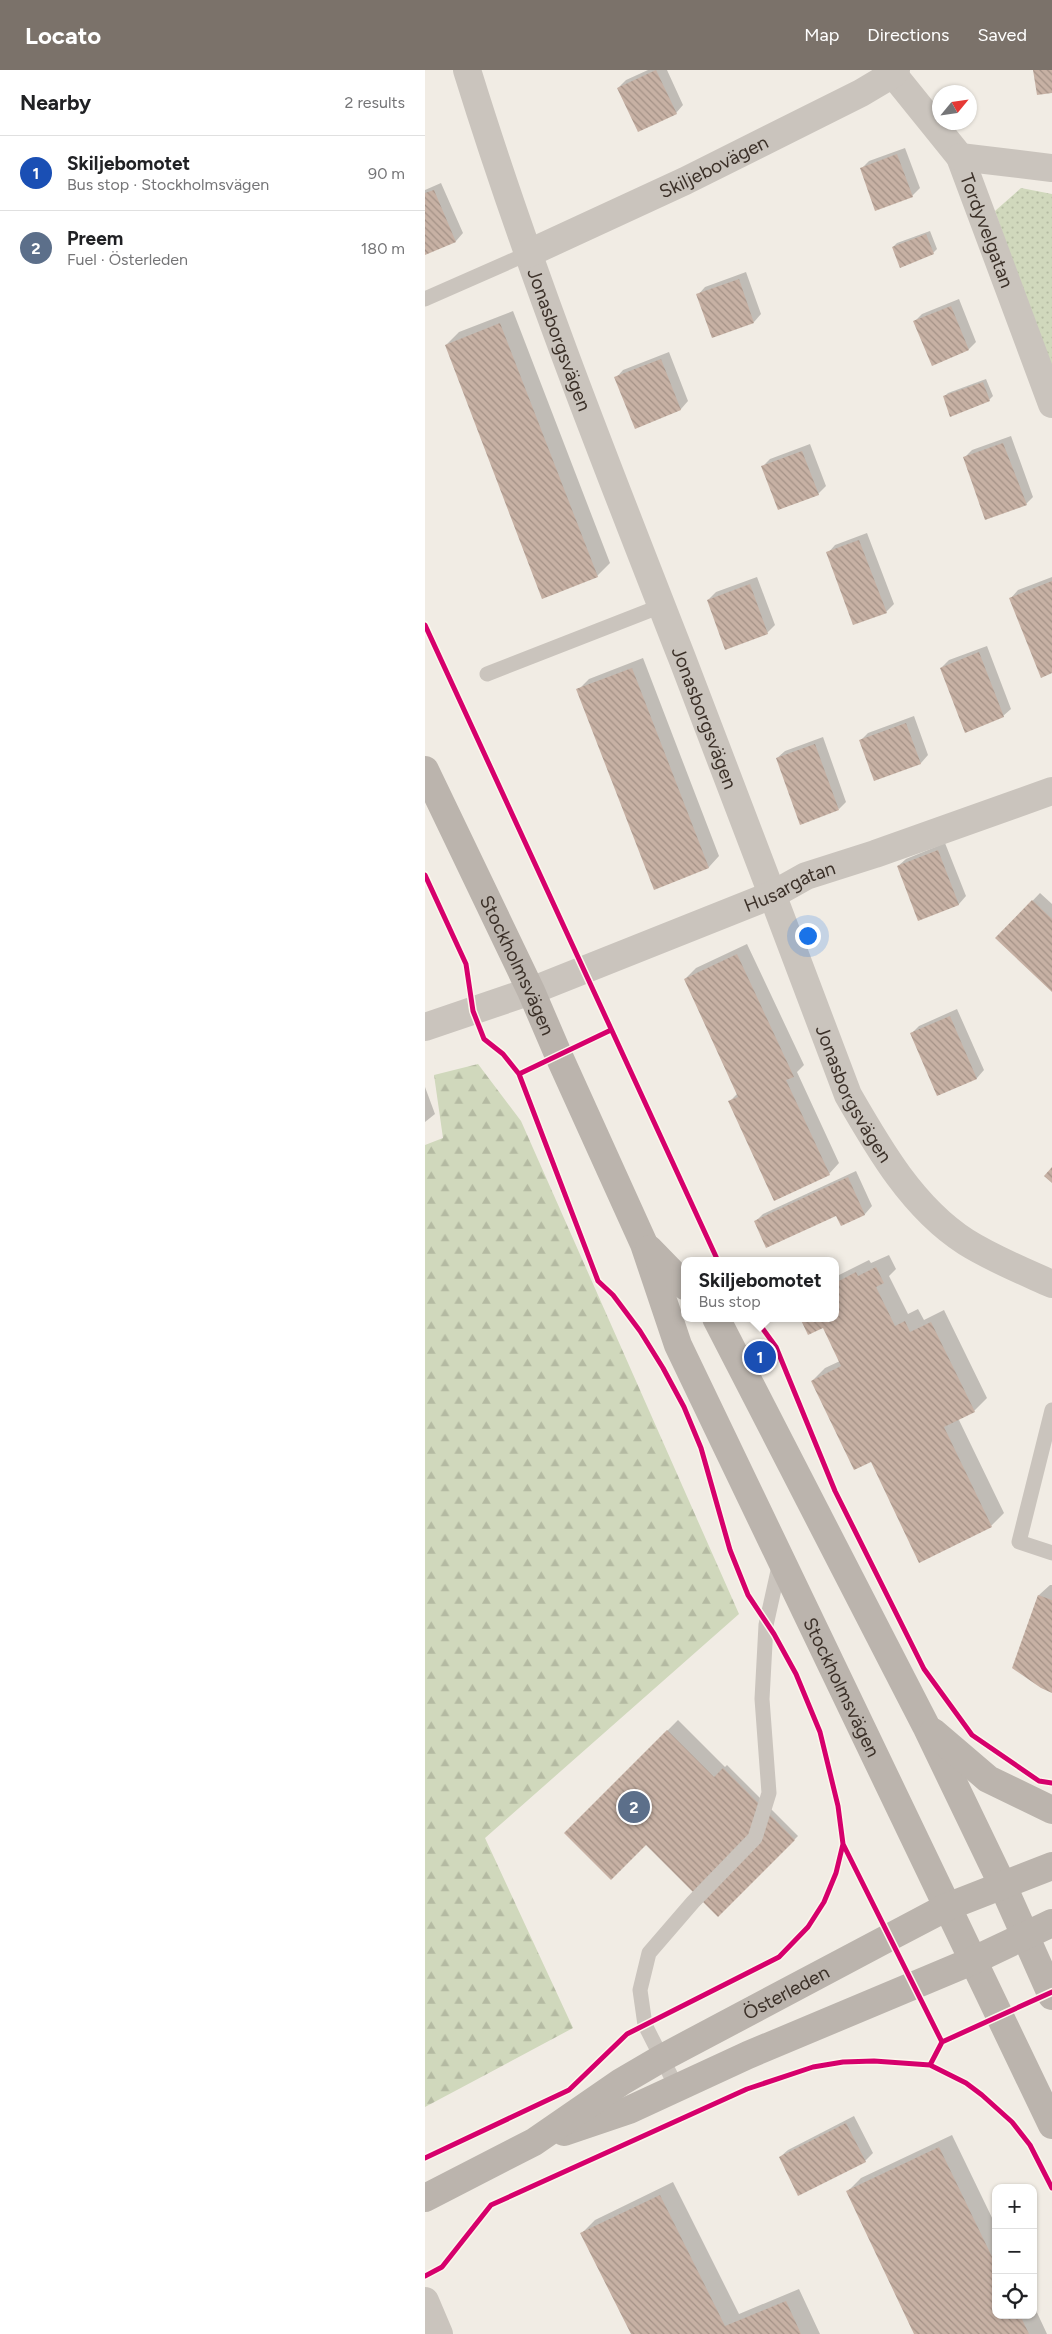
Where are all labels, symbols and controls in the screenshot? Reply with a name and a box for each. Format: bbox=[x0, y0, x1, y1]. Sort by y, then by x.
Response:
text: Locato bbox=[25, 21, 101, 50]
text: Map bbox=[804, 24, 839, 46]
text: Directions bbox=[867, 24, 949, 46]
text: Saved bbox=[977, 24, 1027, 46]
north arrow bbox=[932, 85, 977, 130]
text: Nearby bbox=[20, 90, 91, 115]
text: 2 results bbox=[345, 93, 405, 112]
street label: Skiljebovägen bbox=[656, 130, 772, 203]
text: Skiljebomotet bbox=[67, 152, 190, 175]
text: 1 bbox=[33, 164, 39, 183]
text: 90 m bbox=[368, 164, 405, 183]
street label: Tordyvelgatan bbox=[955, 170, 1019, 291]
text: Bus stop · Stockholmsvägen bbox=[67, 175, 269, 194]
text: Preem bbox=[67, 227, 123, 250]
text: 2 bbox=[31, 239, 41, 258]
text: 180 m bbox=[361, 239, 405, 258]
text: Fuel · Österleden bbox=[67, 250, 188, 269]
street label: Jonasborgsvägen bbox=[522, 265, 596, 414]
street label: Jonasborgsvägen bbox=[667, 643, 742, 792]
street label: Husargatan bbox=[741, 856, 838, 917]
street label: Stockholmsvägen bbox=[475, 892, 560, 1039]
your location bbox=[795, 923, 821, 949]
street label: Jonasborgsvägen bbox=[811, 1022, 897, 1167]
popup bbox=[681, 1257, 839, 1322]
text: Skiljebomotet bbox=[698, 1269, 822, 1292]
text: Bus stop bbox=[698, 1292, 761, 1311]
pin: 1 bbox=[744, 1338, 776, 1376]
street label: Stockholmsvägen bbox=[798, 1614, 885, 1761]
pin: 2 bbox=[618, 1788, 650, 1826]
street label: Österleden bbox=[739, 1960, 833, 2025]
map controls bbox=[992, 2184, 1037, 2319]
button: + bbox=[992, 2184, 1037, 2229]
button: − bbox=[992, 2229, 1037, 2274]
button: locate bbox=[992, 2274, 1037, 2319]

